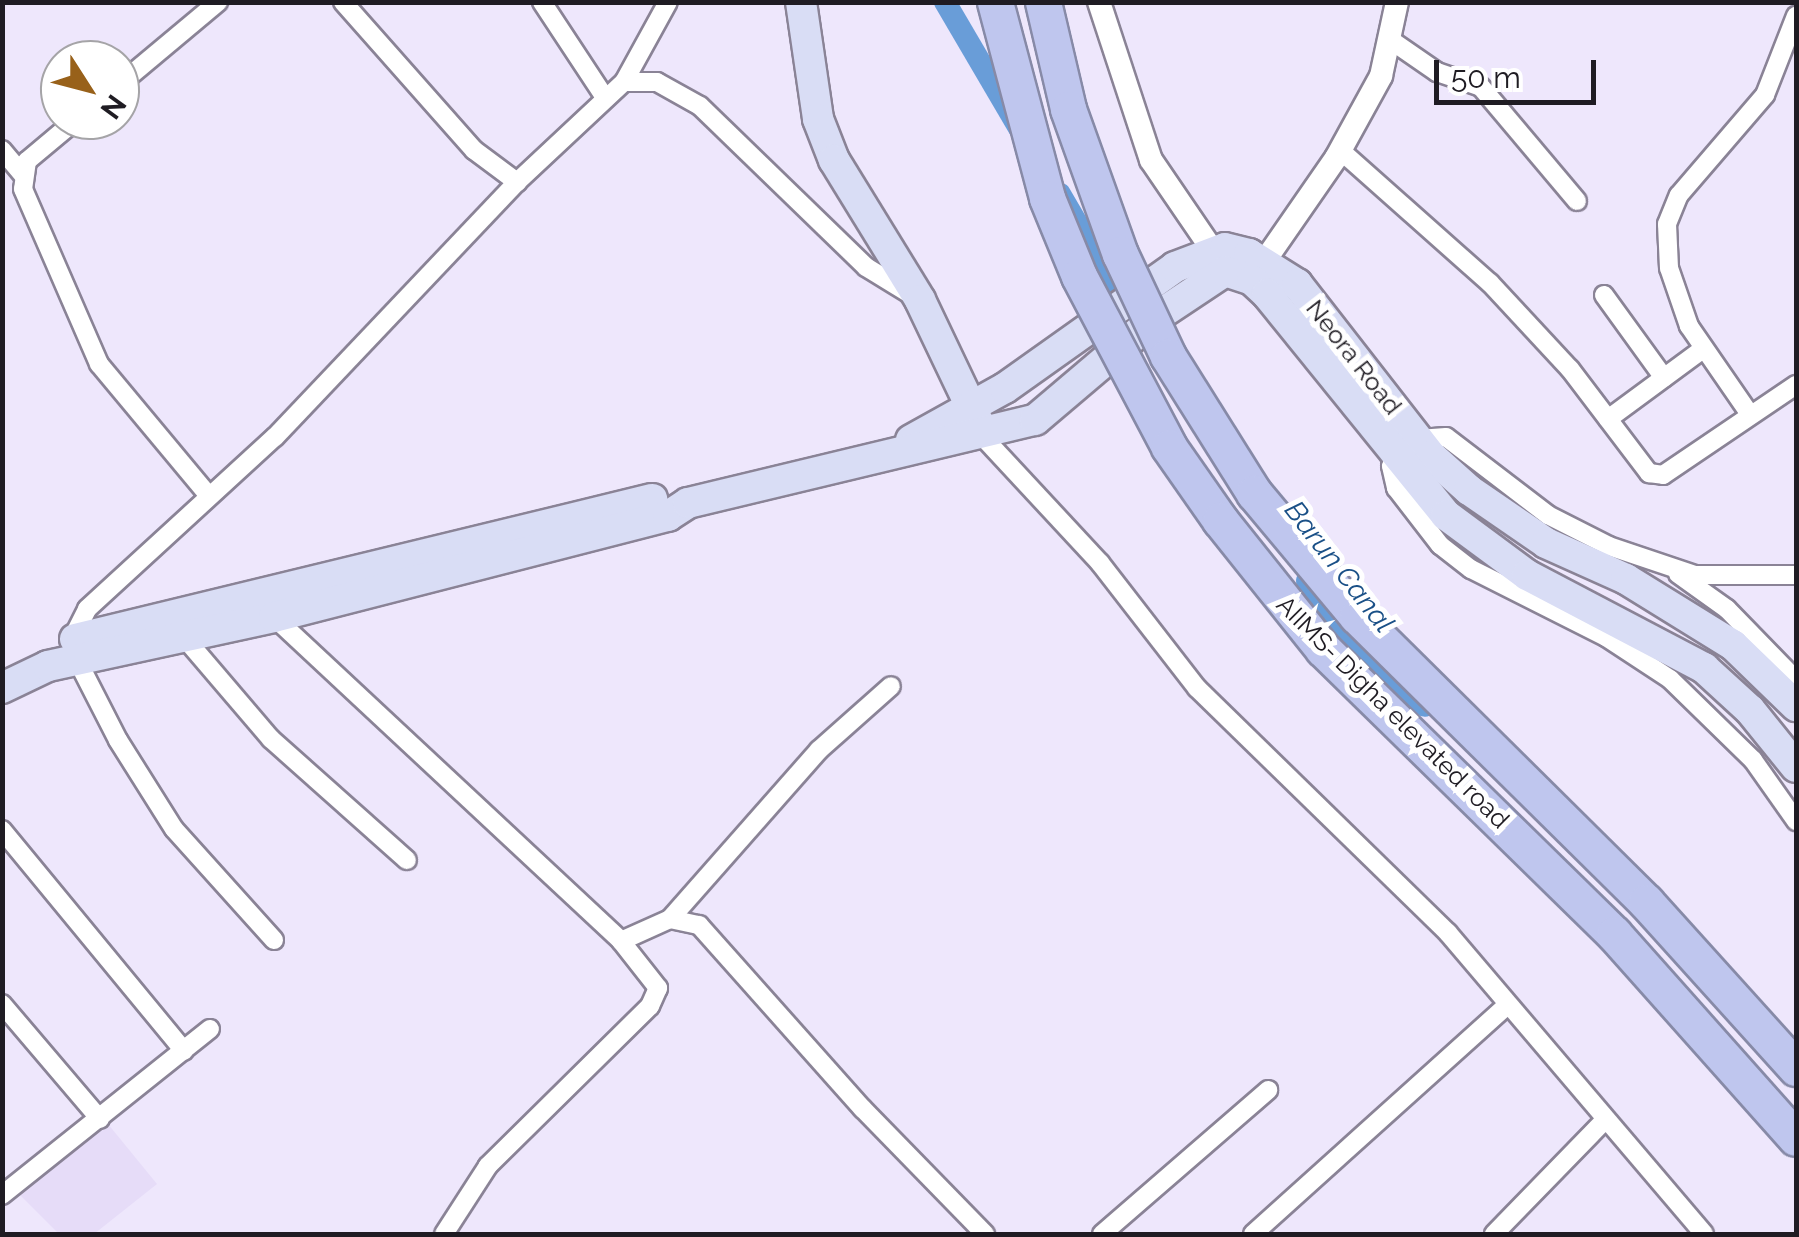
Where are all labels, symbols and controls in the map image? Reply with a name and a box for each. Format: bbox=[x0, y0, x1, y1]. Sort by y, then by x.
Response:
north arrow bbox=[40, 40, 140, 140]
scale bar bbox=[1439, 40, 1602, 102]
text: 50 m bbox=[1451, 60, 1521, 95]
text: N bbox=[93, 88, 133, 125]
street label: Neora Road bbox=[1300, 294, 1408, 420]
water label: Barun Canal bbox=[1277, 495, 1401, 639]
street label: AIIMS- Digha elevated road bbox=[1271, 590, 1515, 834]

